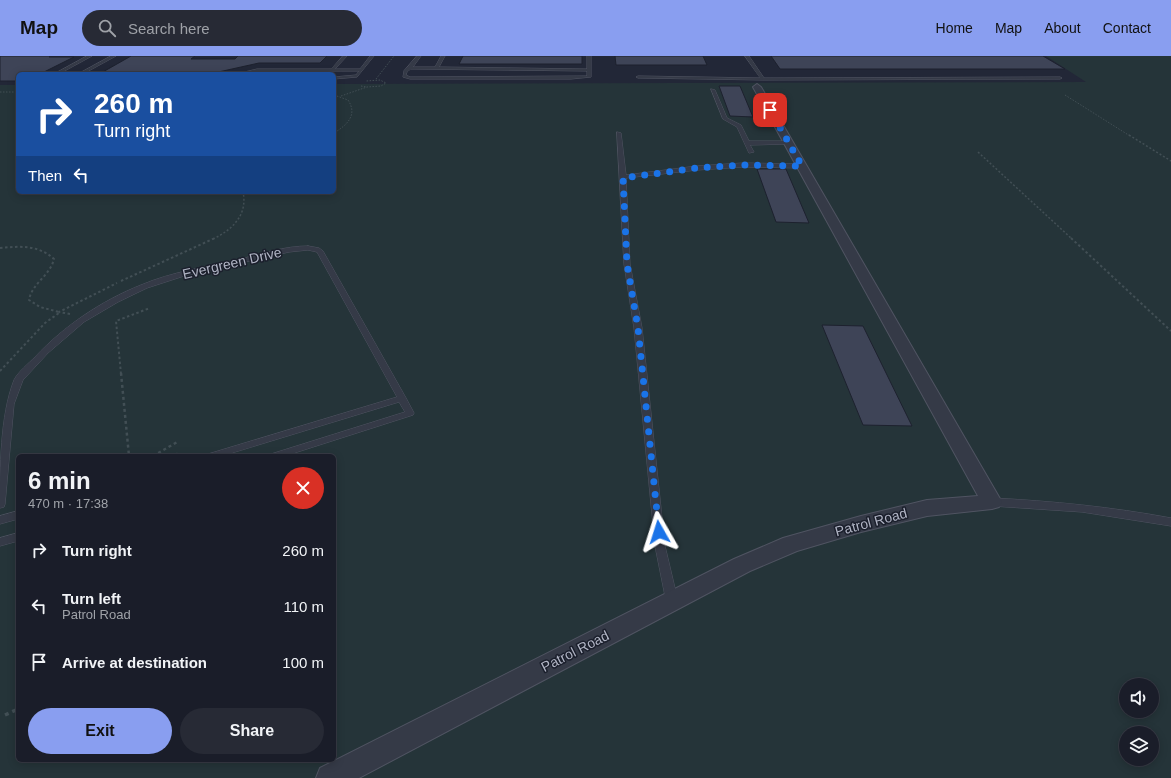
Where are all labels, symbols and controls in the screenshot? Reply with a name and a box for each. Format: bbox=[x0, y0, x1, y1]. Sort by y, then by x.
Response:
search box bbox=[82, 10, 362, 46]
text: Map bbox=[20, 17, 58, 38]
icon: search bbox=[96, 17, 118, 39]
text: Search here bbox=[128, 20, 210, 37]
text: Home bbox=[936, 20, 973, 36]
text: Map bbox=[995, 20, 1022, 36]
text: About bbox=[1044, 20, 1081, 36]
text: Contact bbox=[1103, 20, 1151, 36]
icon: right bbox=[28, 88, 80, 140]
text: 260 m bbox=[94, 88, 173, 119]
pin bbox=[753, 93, 787, 127]
icon: arrive bbox=[759, 99, 781, 121]
text: Turn right bbox=[94, 121, 170, 141]
icon: left bbox=[70, 164, 92, 186]
text: Then bbox=[28, 167, 62, 184]
street label: Evergreen Drive bbox=[181, 244, 283, 282]
text: 6 min bbox=[28, 467, 91, 494]
button: close bbox=[282, 467, 324, 509]
text: 470 m · 17:38 bbox=[28, 496, 108, 511]
street label: Patrol Road bbox=[833, 505, 909, 539]
position arrow bbox=[638, 511, 680, 553]
icon: right bbox=[28, 539, 50, 561]
text: Turn right bbox=[62, 542, 132, 559]
text: 260 m bbox=[282, 542, 324, 559]
text: Turn left bbox=[62, 590, 121, 607]
icon: left bbox=[28, 595, 50, 617]
text: 110 m bbox=[283, 598, 324, 615]
text: Patrol Road bbox=[62, 607, 131, 622]
street label: Patrol Road bbox=[538, 627, 612, 675]
icon: arrive bbox=[28, 651, 50, 673]
text: Arrive at destination bbox=[62, 654, 207, 671]
text: 100 m bbox=[282, 654, 324, 671]
map controls bbox=[1119, 678, 1159, 766]
button: sound bbox=[1119, 678, 1159, 718]
button: Exit bbox=[28, 708, 172, 754]
button: Share bbox=[180, 708, 324, 754]
button: layers bbox=[1119, 726, 1159, 766]

